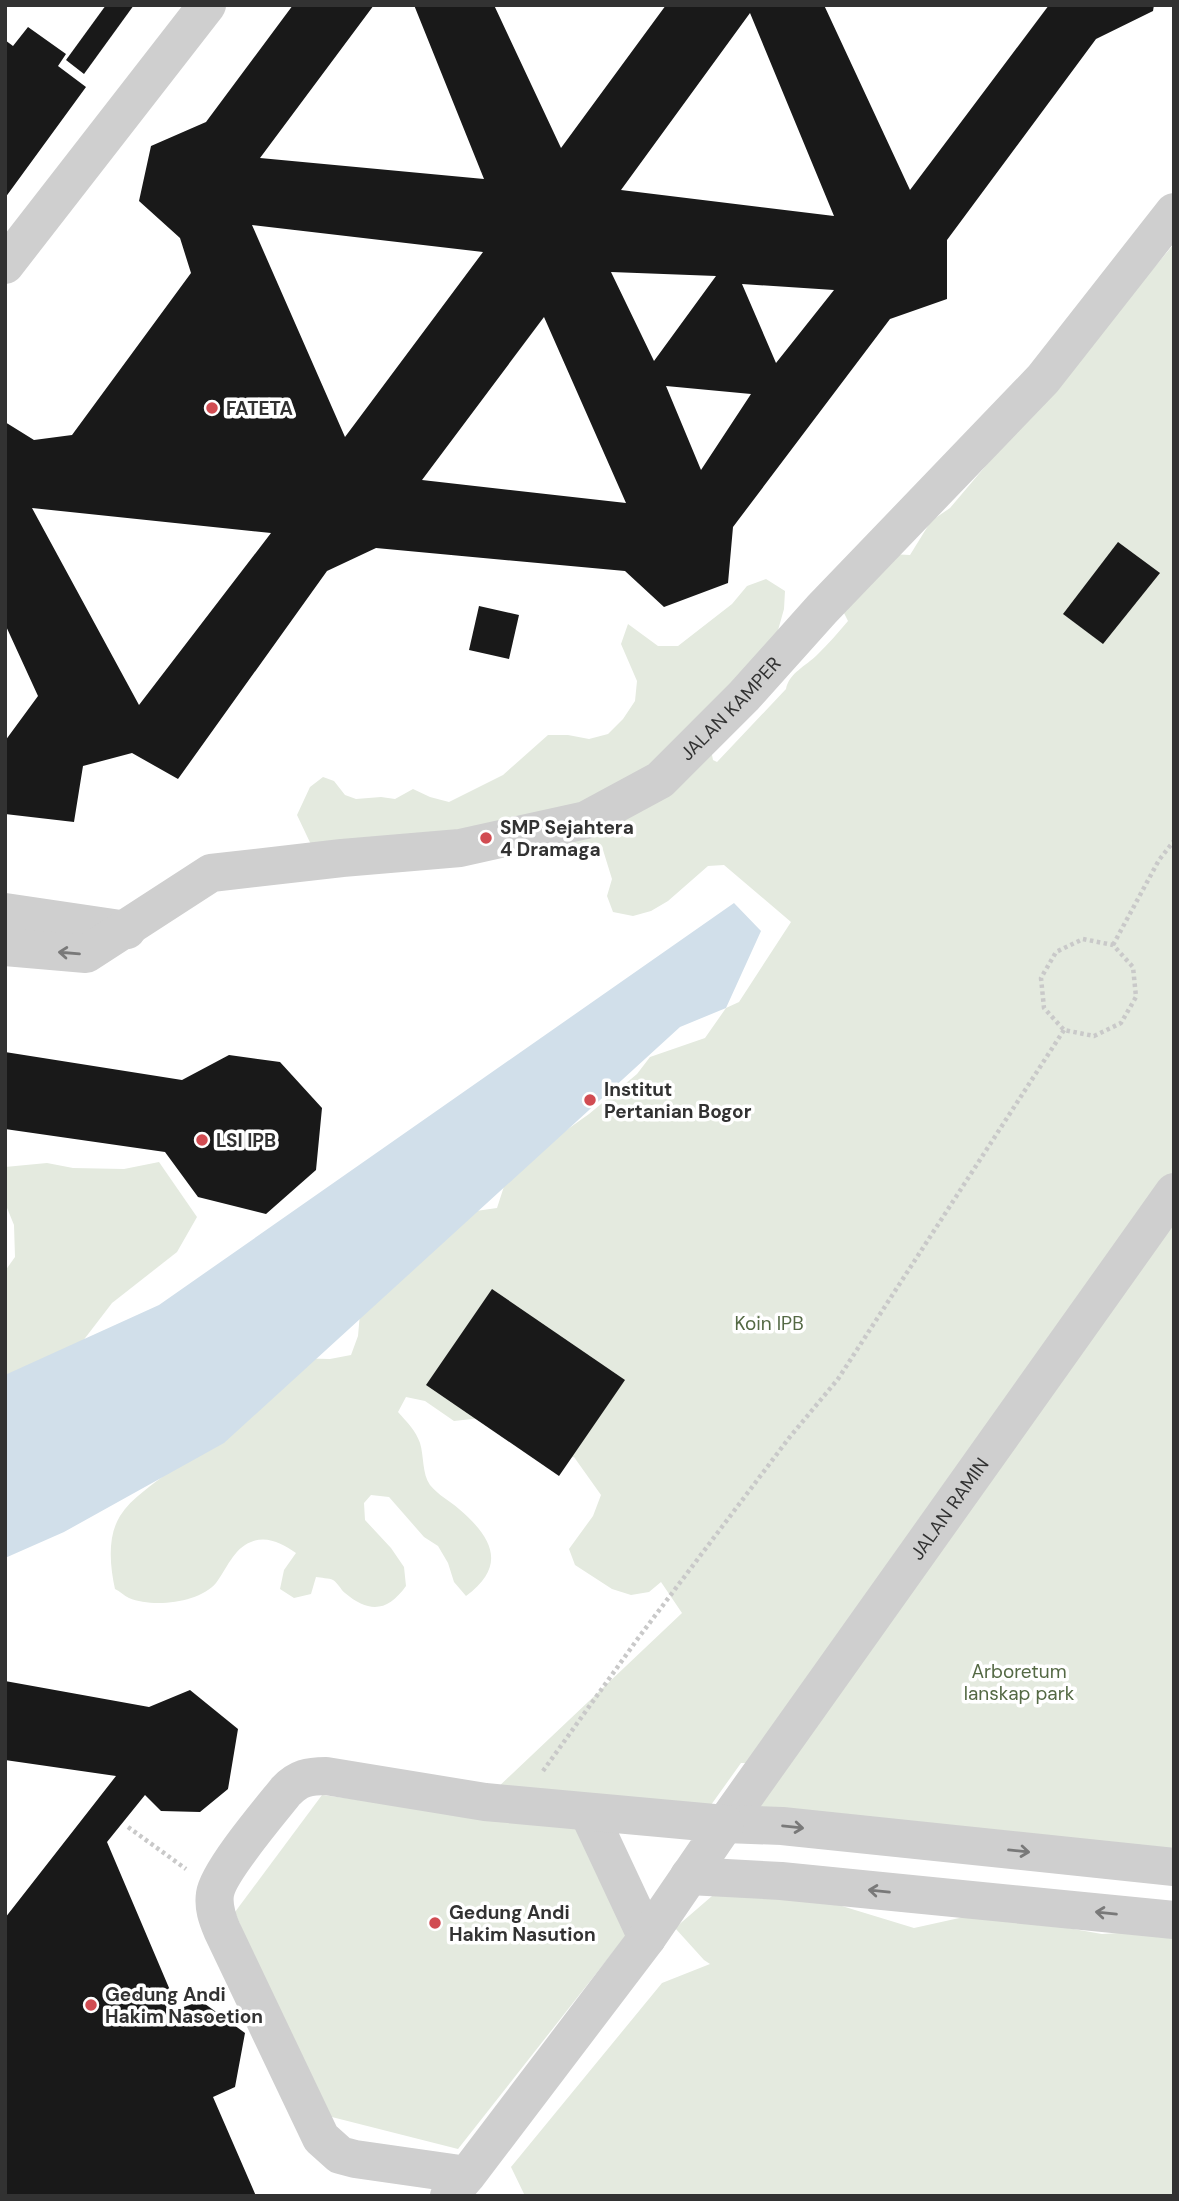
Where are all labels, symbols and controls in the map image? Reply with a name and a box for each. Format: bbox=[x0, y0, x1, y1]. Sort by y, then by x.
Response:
place label: FATETA bbox=[226, 396, 294, 421]
marker: FATETA bbox=[204, 400, 220, 416]
street label: JALAN KAMPER bbox=[675, 651, 786, 766]
place label: SMP Sejahtera 4 Dramaga bbox=[500, 815, 634, 862]
marker: SMP Sejahtera 4 Dramaga bbox=[478, 830, 494, 846]
one-way arrow bbox=[59, 946, 81, 959]
place label: Institut Pertanian Bogor bbox=[604, 1077, 752, 1124]
marker: Institut Pertanian Bogor bbox=[582, 1092, 598, 1108]
place label: LSI IPB bbox=[216, 1128, 276, 1153]
marker: LSI IPB bbox=[194, 1132, 210, 1148]
park label: Koin IPB bbox=[734, 1311, 804, 1336]
street label: JALAN RAMIN bbox=[905, 1453, 994, 1565]
park label: Arboretum lanskap park bbox=[964, 1659, 1075, 1706]
one-way arrow bbox=[781, 1821, 803, 1834]
one-way arrow bbox=[1007, 1844, 1030, 1857]
one-way arrow bbox=[869, 1884, 891, 1897]
place label: Gedung Andi Hakim Nasution bbox=[449, 1900, 596, 1947]
one-way arrow bbox=[1095, 1906, 1118, 1919]
marker: Gedung Andi Hakim Nasution bbox=[427, 1915, 443, 1931]
place label: Gedung Andi Hakim Nasoetion bbox=[105, 1982, 263, 2029]
marker: Gedung Andi Hakim Nasoetion bbox=[83, 1997, 99, 2013]

